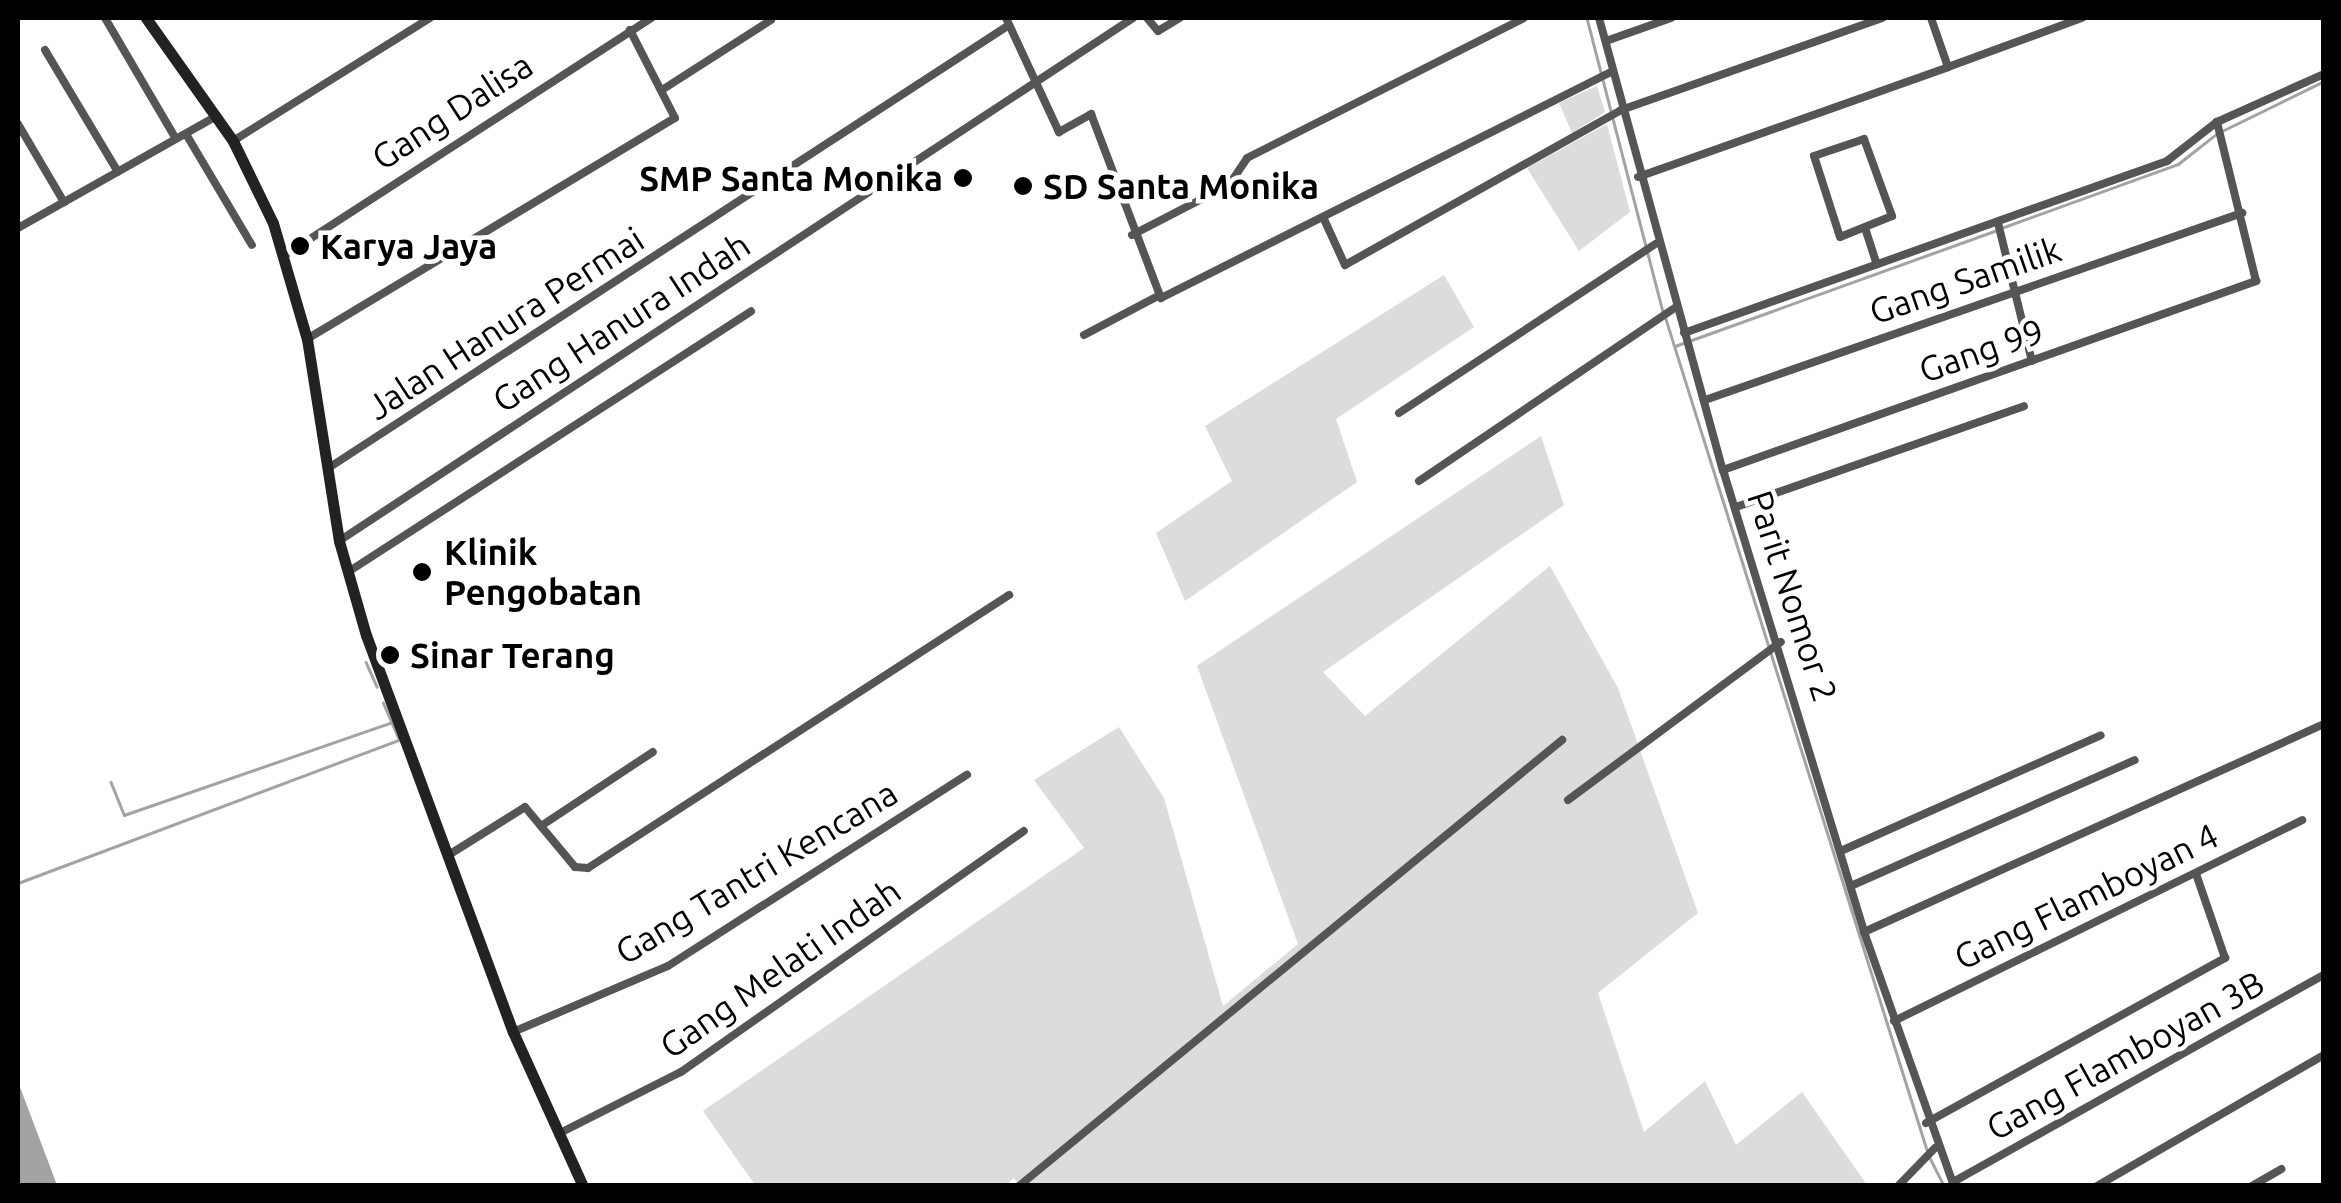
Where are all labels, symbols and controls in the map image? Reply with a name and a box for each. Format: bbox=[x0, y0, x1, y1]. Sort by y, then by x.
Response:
street label: Gang Dalisa bbox=[364, 44, 540, 178]
place label: SMP Santa Monika bbox=[639, 157, 943, 199]
place label: SD Santa Monika bbox=[1043, 165, 1319, 207]
marker: SMP Santa Monika bbox=[952, 167, 974, 189]
marker: SD Santa Monika bbox=[1012, 175, 1034, 197]
street label: Jalan Hanura Permai bbox=[359, 218, 651, 428]
street label: Gang Hanura Indah bbox=[484, 223, 758, 421]
place label: Karya Jaya bbox=[320, 225, 497, 267]
street label: Gang Samilik bbox=[1864, 228, 2066, 332]
marker: Karya Jaya bbox=[289, 235, 311, 257]
street label: Gang 99 bbox=[1913, 309, 2049, 391]
street label: Parit Nomor 2 bbox=[1739, 485, 1847, 707]
place label: Klinik Pengobatan bbox=[444, 531, 642, 613]
marker: Klinik Pengobatan bbox=[409, 559, 435, 585]
place label: Sinar Terang bbox=[410, 634, 615, 676]
marker: Sinar Terang bbox=[379, 644, 401, 666]
street label: Gang Tantri Kencana bbox=[608, 771, 904, 973]
street label: Gang Flamboyan 4 bbox=[1947, 814, 2225, 978]
street label: Gang Melati Indah bbox=[652, 869, 908, 1067]
street label: Gang Flamboyan 3B bbox=[1979, 961, 2271, 1149]

